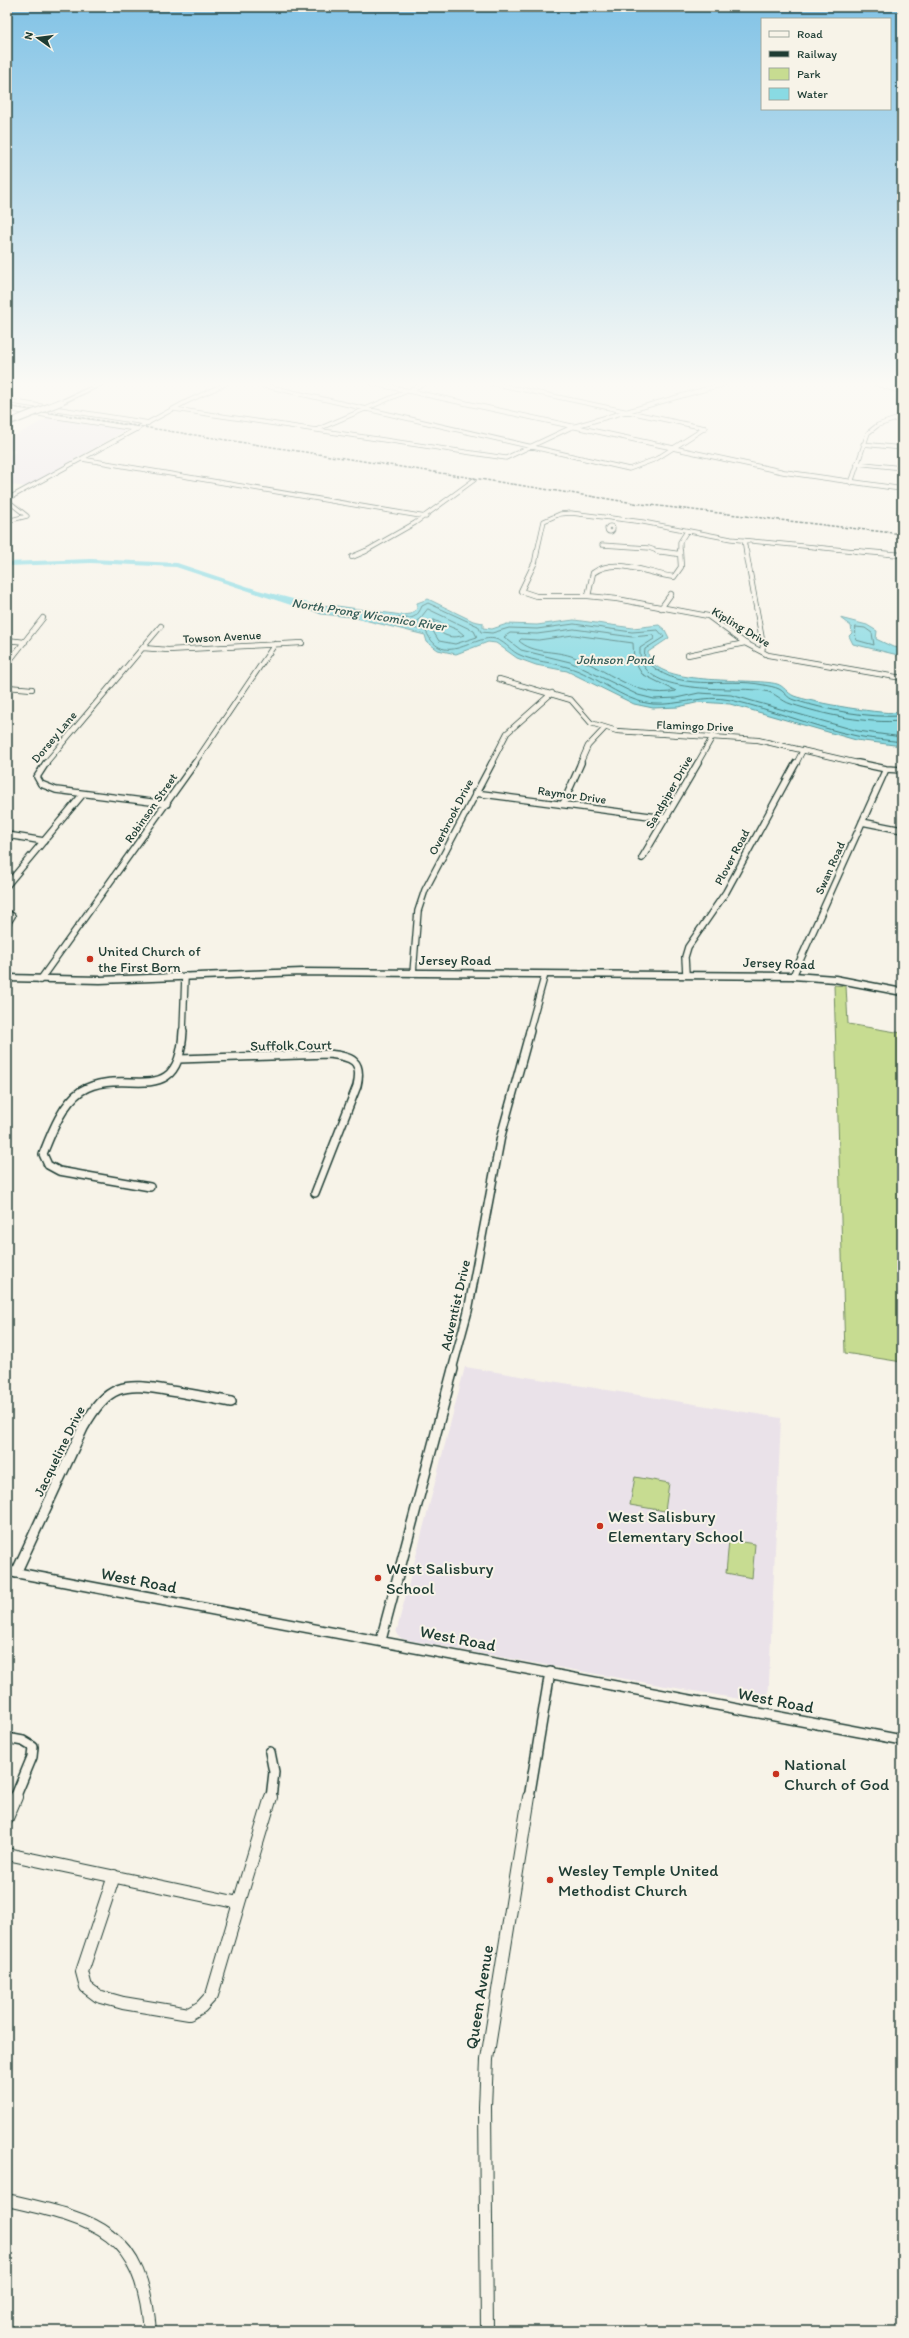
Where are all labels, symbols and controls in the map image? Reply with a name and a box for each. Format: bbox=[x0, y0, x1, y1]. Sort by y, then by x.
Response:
north arrow bbox=[18, 18, 58, 58]
legend bbox=[761, 18, 891, 110]
text: Road bbox=[797, 27, 823, 41]
text: N bbox=[22, 31, 36, 41]
text: Railway bbox=[797, 47, 837, 61]
text: Park bbox=[797, 67, 821, 81]
text: Water bbox=[797, 87, 828, 101]
water label: North Prong Wicomico River bbox=[291, 595, 449, 634]
street label: Kipling Drive bbox=[709, 604, 773, 650]
street label: Towson Avenue bbox=[182, 628, 262, 646]
water label: Johnson Pond bbox=[576, 652, 655, 667]
street label: Dorsey Lane bbox=[28, 708, 80, 766]
street label: Flamingo Drive bbox=[656, 718, 734, 734]
street label: Sandpiper Drive bbox=[642, 753, 696, 831]
street label: Robinson Street bbox=[122, 770, 181, 846]
street label: Overbrook Drive bbox=[426, 776, 476, 857]
street label: Raymor Drive bbox=[537, 783, 608, 807]
street label: Plover Road bbox=[711, 826, 753, 887]
street label: Swan Road bbox=[812, 839, 848, 897]
place label: United Church of the First Born bbox=[98, 943, 201, 976]
street label: Jersey Road bbox=[419, 952, 491, 969]
marker: United Church of the First Born bbox=[85, 954, 95, 964]
street label: Jersey Road bbox=[743, 954, 816, 973]
street label: Suffolk Court bbox=[250, 1036, 332, 1055]
street label: Adventist Drive bbox=[437, 1258, 474, 1352]
street label: Jacqueline Drive bbox=[30, 1403, 89, 1499]
place label: West Salisbury Elementary School bbox=[608, 1506, 744, 1546]
marker: West Salisbury Elementary School bbox=[595, 1521, 605, 1531]
place label: West Salisbury School bbox=[386, 1558, 493, 1598]
street label: West Road bbox=[99, 1563, 179, 1597]
marker: West Salisbury School bbox=[373, 1573, 383, 1583]
street label: West Road bbox=[418, 1621, 498, 1655]
street label: West Road bbox=[736, 1683, 816, 1717]
place label: National Church of God bbox=[784, 1754, 890, 1794]
marker: National Church of God bbox=[771, 1769, 781, 1779]
place label: Wesley Temple United Methodist Church bbox=[558, 1860, 719, 1900]
marker: Wesley Temple United Methodist Church bbox=[545, 1875, 555, 1885]
street label: Queen Avenue bbox=[461, 1943, 497, 2051]

